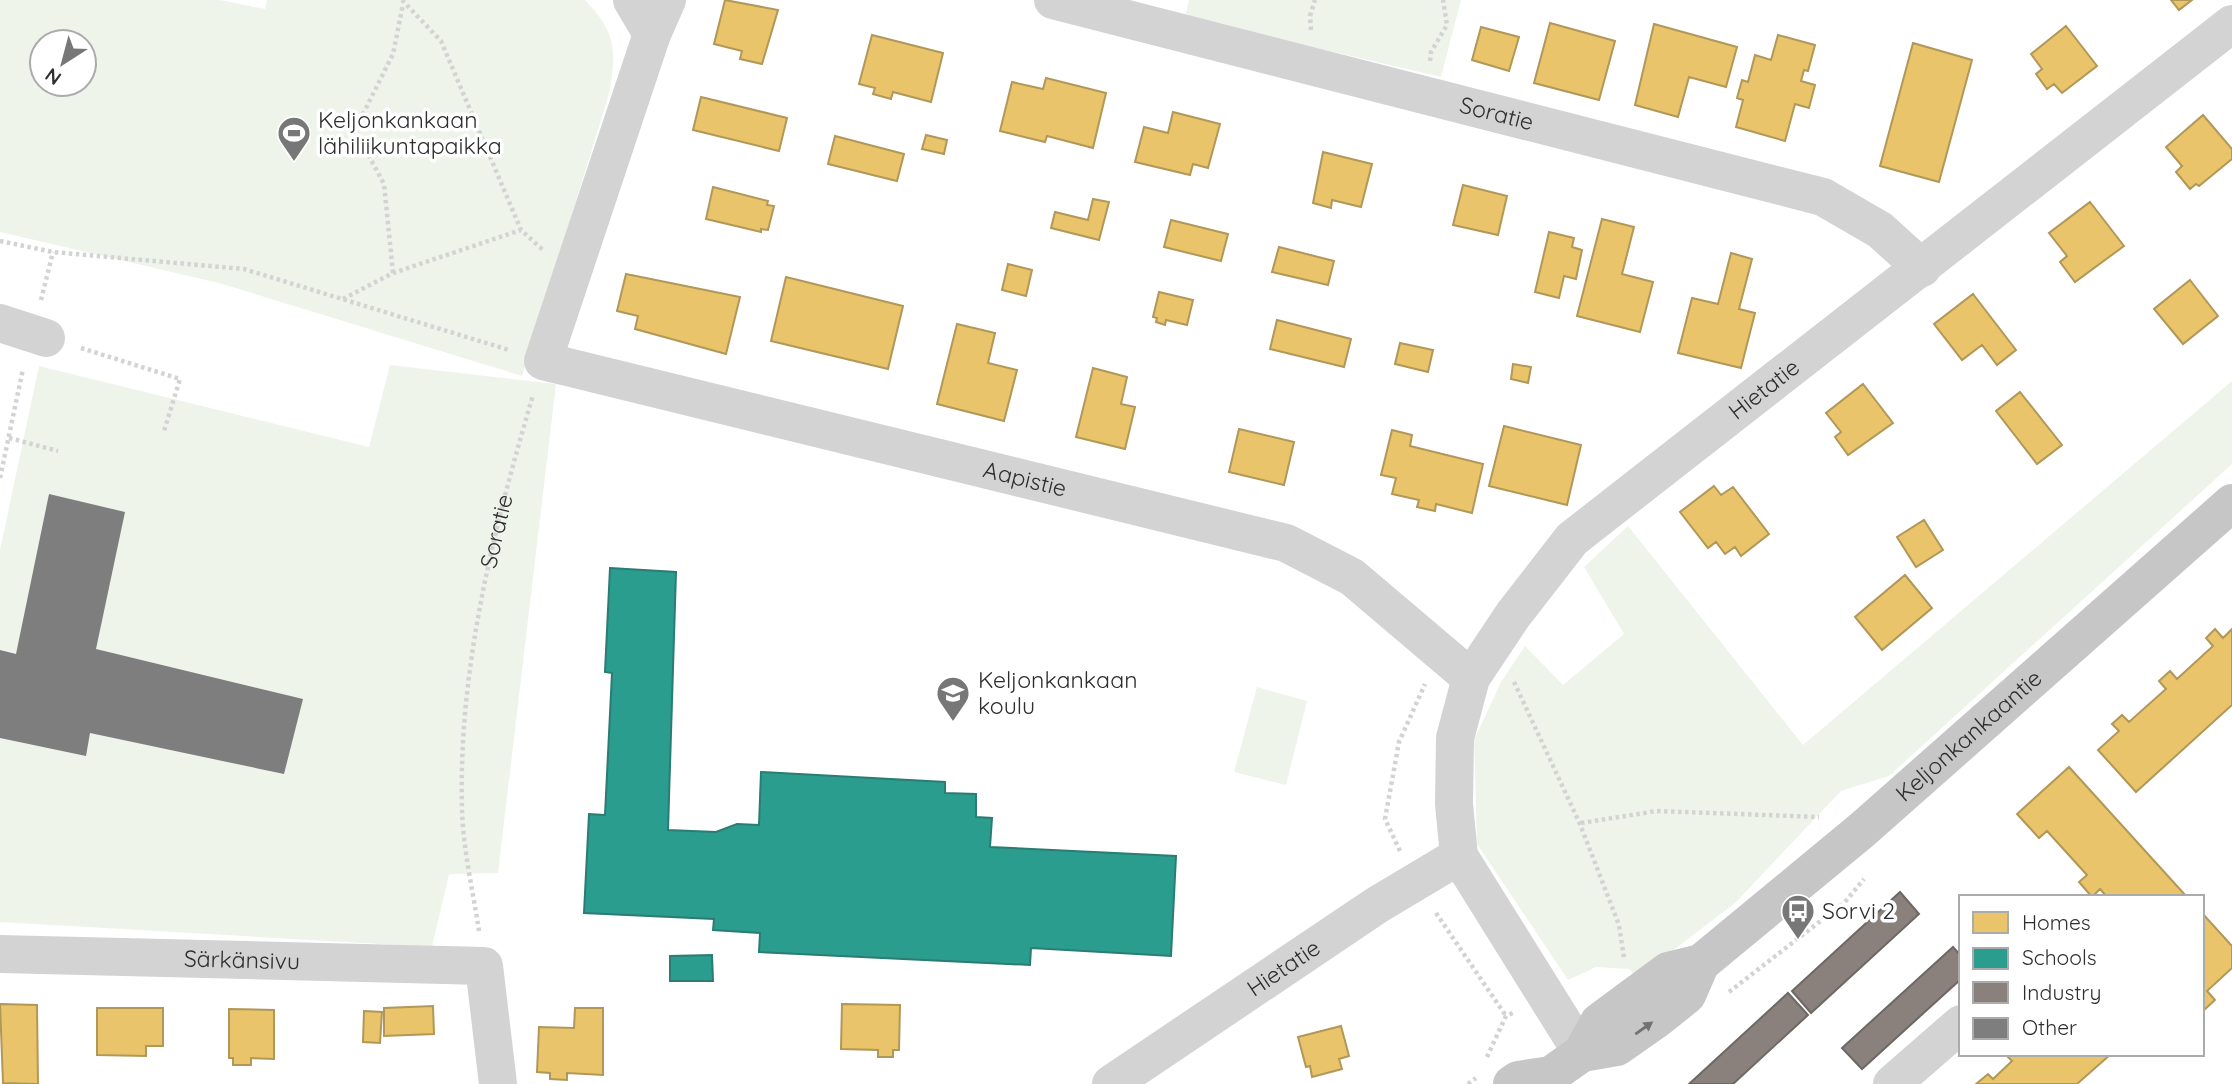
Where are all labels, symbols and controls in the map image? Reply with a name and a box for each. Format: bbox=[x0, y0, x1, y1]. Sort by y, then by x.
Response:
north arrow bbox=[28, 28, 98, 98]
text: N bbox=[40, 63, 66, 91]
street label: Soratie bbox=[1457, 90, 1537, 136]
place label: Keljonkankaan lähiliikuntapaikka bbox=[318, 105, 502, 160]
sports icon: Keljonkankaan lähiliikuntapaikka bbox=[275, 114, 313, 163]
street label: Hietatie bbox=[1722, 352, 1805, 425]
street label: Aapistie bbox=[980, 454, 1070, 503]
street label: Soratie bbox=[473, 491, 519, 571]
street label: Keljonkankaantie bbox=[1889, 663, 2047, 807]
place label: Keljonkankaan koulu bbox=[978, 665, 1137, 720]
school or university icon: Keljonkankaan koulu bbox=[934, 674, 972, 723]
bus stop icon: Sorvi 2 bbox=[1779, 892, 1817, 941]
legend bbox=[1959, 895, 2204, 1056]
place label: Sorvi 2 bbox=[1822, 896, 1895, 925]
text: Homes bbox=[2022, 909, 2091, 935]
street label: Hietatie bbox=[1241, 933, 1325, 1002]
street label: Särkänsivu bbox=[183, 944, 300, 975]
text: Schools bbox=[2022, 944, 2097, 970]
text: Industry bbox=[2022, 979, 2101, 1005]
text: Other bbox=[2022, 1014, 2077, 1040]
one-way arrow bbox=[1635, 1021, 1653, 1035]

